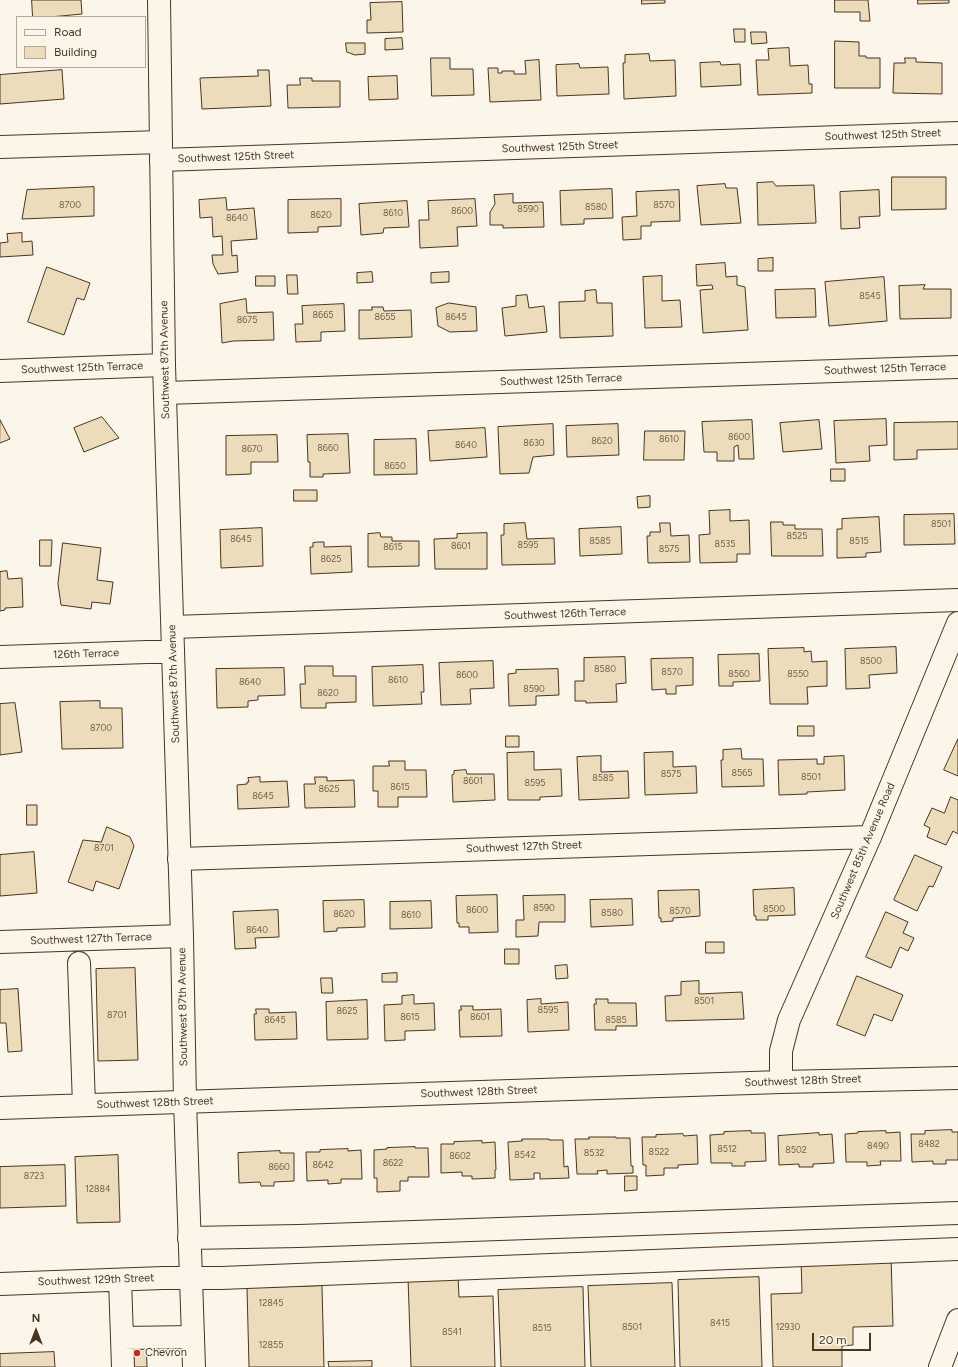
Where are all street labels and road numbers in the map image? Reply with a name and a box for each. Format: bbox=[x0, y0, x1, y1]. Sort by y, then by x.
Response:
street label: Southwest 125th Street bbox=[824, 126, 942, 144]
street label: Southwest 125th Street bbox=[501, 138, 619, 156]
street label: Southwest 125th Street bbox=[177, 148, 295, 166]
street label: Southwest 87th Avenue bbox=[157, 300, 173, 420]
street label: Southwest 125th Terrace bbox=[21, 359, 143, 377]
street label: Southwest 125th Terrace bbox=[824, 360, 946, 378]
street label: Southwest 125th Terrace bbox=[500, 371, 622, 389]
street label: Southwest 126th Terrace bbox=[504, 605, 626, 623]
street label: Southwest 87th Avenue bbox=[165, 624, 183, 744]
street label: 126th Terrace bbox=[53, 646, 119, 662]
street label: Southwest 85th Avenue Road bbox=[828, 781, 898, 921]
street label: Southwest 127th Street bbox=[466, 838, 582, 856]
street label: Southwest 127th Terrace bbox=[30, 930, 152, 948]
street label: Southwest 87th Avenue bbox=[175, 947, 191, 1067]
street label: Southwest 128th Street bbox=[744, 1072, 862, 1090]
street label: Southwest 128th Street bbox=[420, 1083, 538, 1101]
street label: Southwest 128th Street bbox=[96, 1094, 214, 1112]
street label: Southwest 129th Street bbox=[37, 1271, 155, 1289]

